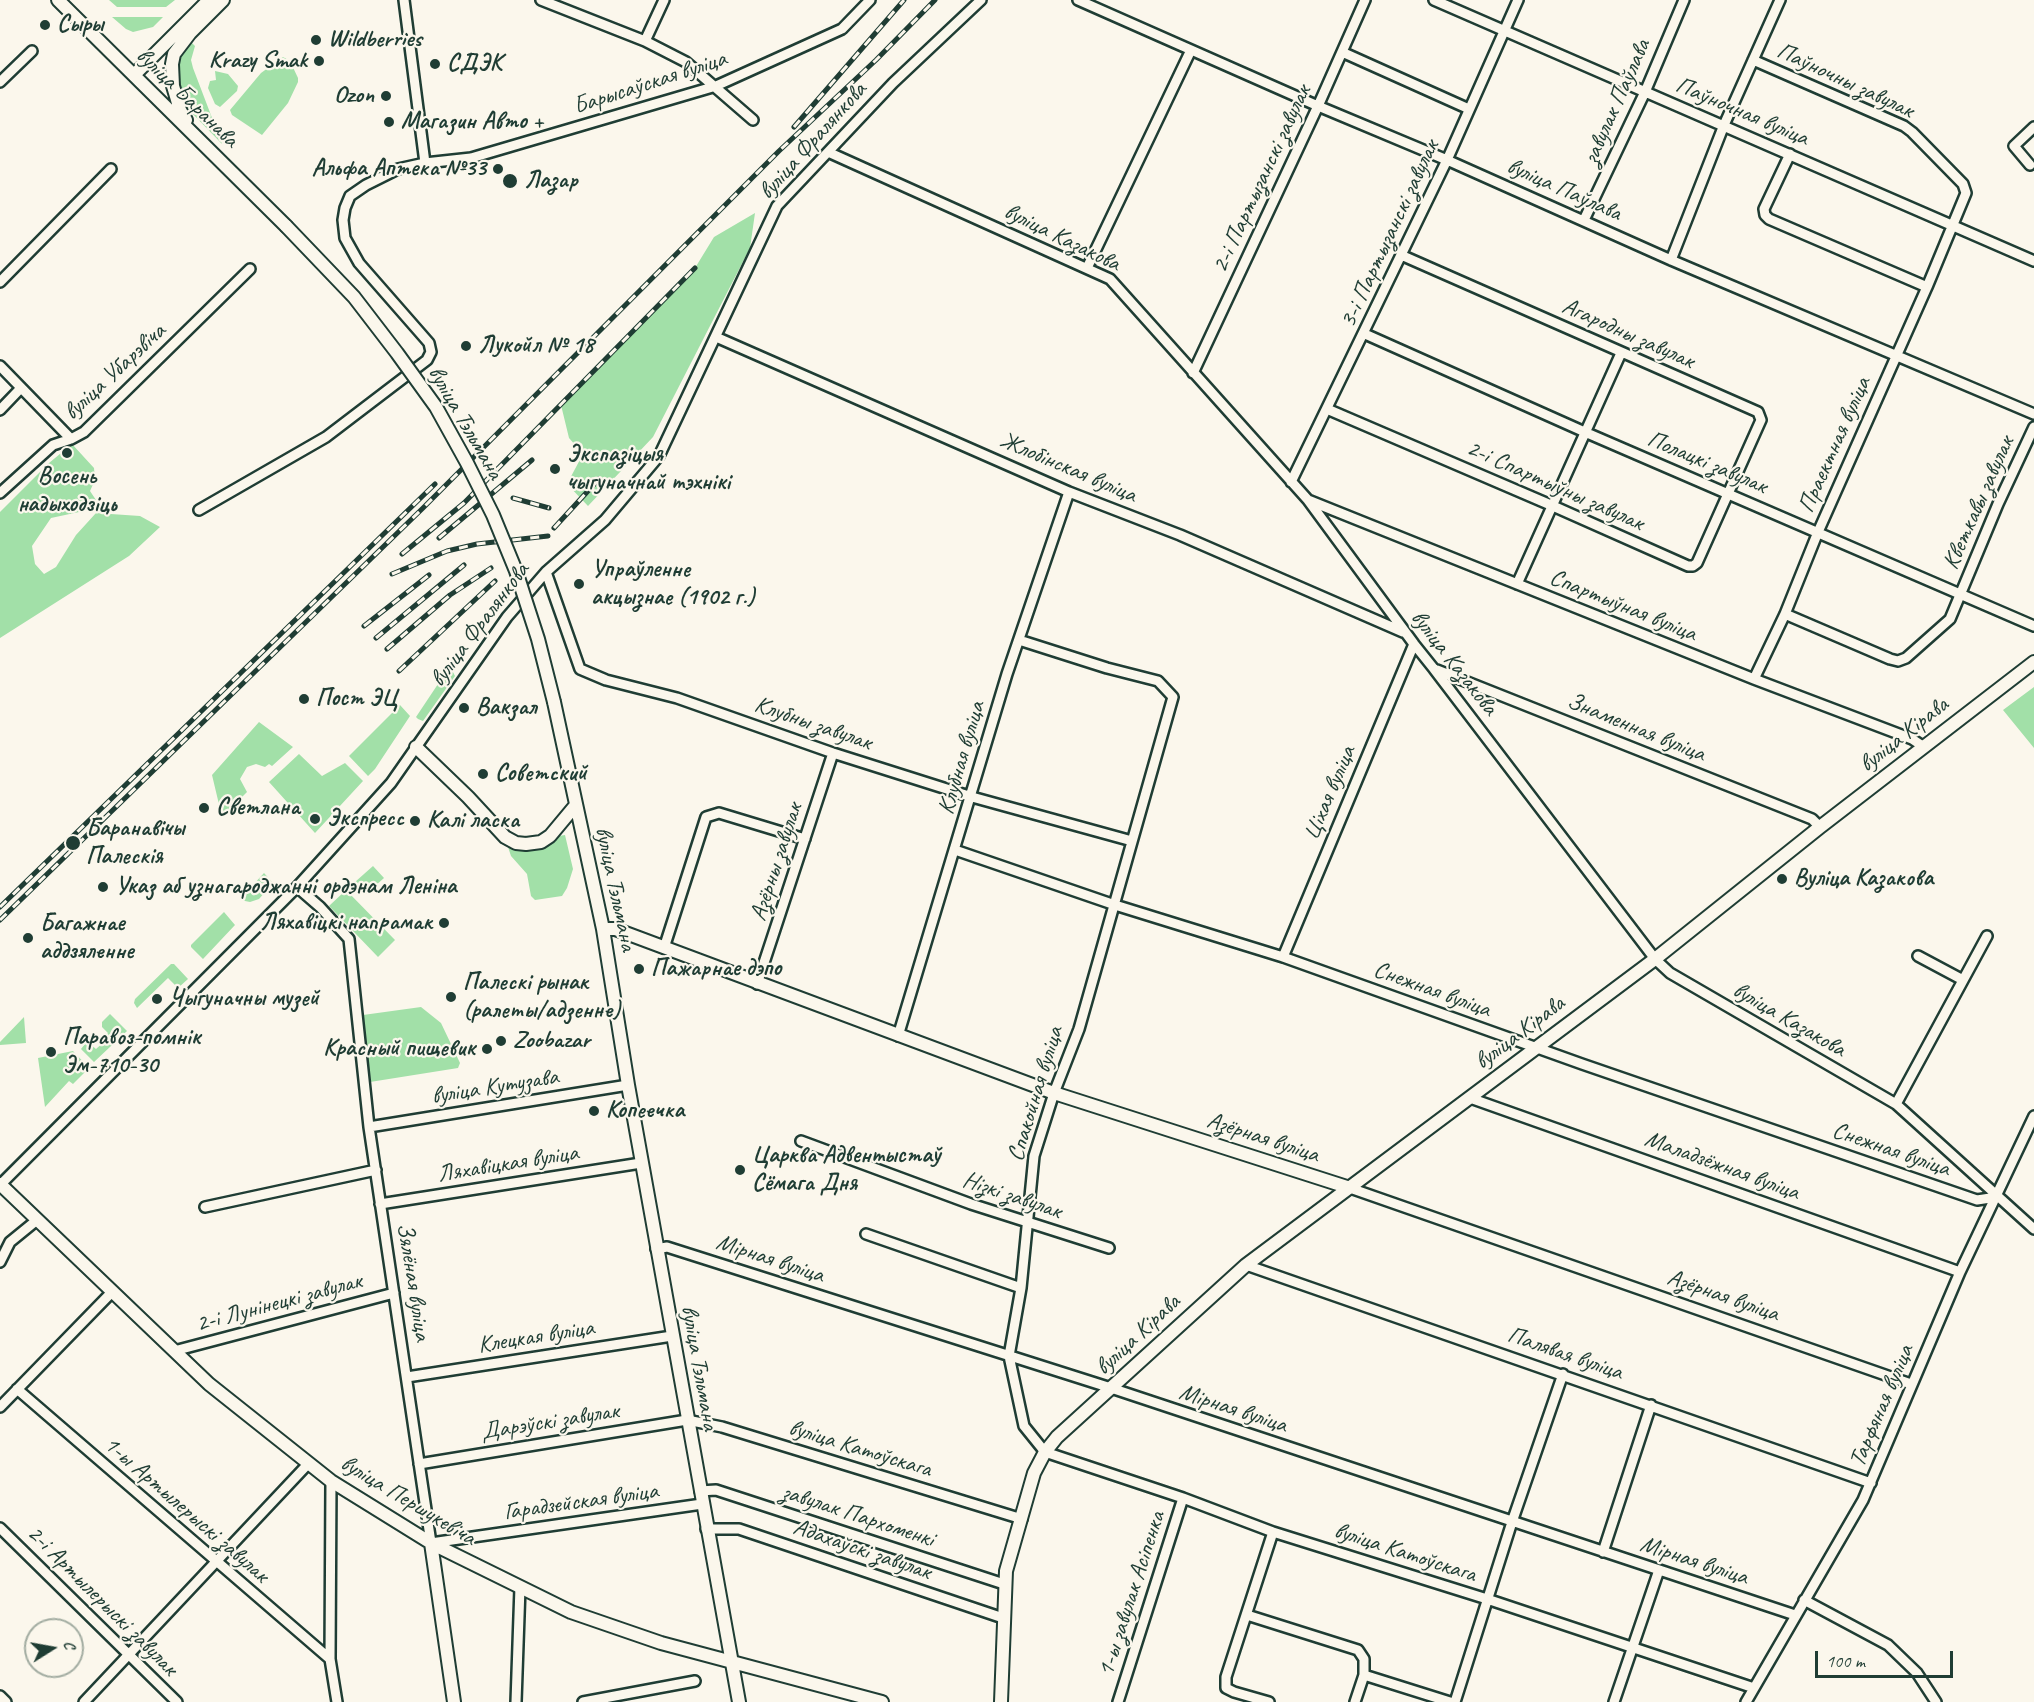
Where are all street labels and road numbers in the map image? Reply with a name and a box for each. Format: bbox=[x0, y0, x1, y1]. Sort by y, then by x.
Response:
street label: завулак Паўлава bbox=[1577, 35, 1657, 169]
street label: Паўночны завулак bbox=[1772, 37, 1918, 125]
street label: вуліца Баранава bbox=[130, 42, 244, 154]
street label: Барысаўская вуліца bbox=[570, 45, 730, 121]
street label: Паўночная вуліца bbox=[1671, 71, 1813, 153]
street label: вуліца Фралянкова bbox=[753, 76, 873, 206]
street label: 2-і Партызанскі завулак bbox=[1206, 81, 1318, 277]
street label: 3-і Партызанскі завулак bbox=[1334, 136, 1446, 332]
street label: вуліца Паўлава bbox=[1502, 152, 1626, 228]
street label: вуліца Казакова bbox=[999, 197, 1125, 279]
street label: Агародны завулак bbox=[1557, 292, 1699, 376]
street label: вуліца Убарэвіча bbox=[58, 317, 172, 427]
street label: вуліца Тэльмана bbox=[421, 361, 509, 485]
street label: Праектная вуліца bbox=[1792, 373, 1878, 517]
street label: Полацкі завулак bbox=[1643, 425, 1771, 501]
street label: Жлобінская вуліца bbox=[995, 426, 1141, 510]
street label: Кветкавы завулак bbox=[1937, 432, 2021, 574]
street label: 2-і Спартыўны завулак bbox=[1462, 434, 1648, 538]
street label: вуліца Фралянкова bbox=[424, 557, 536, 693]
street label: Спартыўная вуліца bbox=[1545, 563, 1701, 649]
street label: вуліца Казакова bbox=[1404, 605, 1504, 721]
street label: Знаменная вуліца bbox=[1563, 687, 1709, 769]
street label: Клубны завулак bbox=[751, 691, 875, 757]
street label: вуліца Кірава bbox=[1853, 691, 1955, 779]
street label: Клубная вуліца bbox=[932, 698, 992, 818]
street label: Ціхая вуліца bbox=[1297, 742, 1363, 844]
street label: Азёрны завулак bbox=[744, 799, 810, 925]
street label: вуліца Тэльмана bbox=[588, 824, 642, 954]
street label: Снежная вуліца bbox=[1370, 956, 1494, 1024]
street label: вуліца Казакова bbox=[1727, 976, 1851, 1064]
street label: вуліца Кірава bbox=[1469, 990, 1571, 1076]
street label: Спакойная вуліца bbox=[1002, 1023, 1070, 1165]
street label: вуліца Кутузава bbox=[430, 1063, 560, 1111]
street label: Азёрная вуліца bbox=[1203, 1106, 1323, 1170]
street label: Снежная вуліца bbox=[1828, 1116, 1954, 1184]
street label: Маладзёжная вуліца bbox=[1641, 1125, 1803, 1207]
street label: Ляхавіцкая вуліца bbox=[436, 1139, 580, 1189]
street label: Нізкі завулак bbox=[959, 1166, 1065, 1226]
street label: Зялёная вуліца bbox=[389, 1221, 437, 1343]
street label: Мірная вуліца bbox=[712, 1228, 828, 1290]
street label: Азёрная вуліца bbox=[1663, 1263, 1783, 1329]
street label: 2-і Лунінецкі завулак bbox=[193, 1267, 365, 1339]
street label: вуліца Кірава bbox=[1089, 1288, 1187, 1382]
street label: вуліца Тэльмана bbox=[674, 1303, 724, 1433]
street label: Клецкая вуліца bbox=[476, 1314, 596, 1360]
street label: Палявая вуліца bbox=[1503, 1321, 1627, 1387]
street label: Тарфяная вуліца bbox=[1843, 1341, 1921, 1471]
street label: Мірная вуліца bbox=[1175, 1378, 1291, 1440]
street label: Дарэўскі завулак bbox=[479, 1397, 621, 1447]
street label: вуліца Катоўскага bbox=[785, 1414, 935, 1484]
street label: 1-ы Артылерыскі завулак bbox=[97, 1430, 275, 1590]
street label: вуліца Першукевіча bbox=[335, 1449, 481, 1553]
street label: Гарадзейская вуліца bbox=[502, 1477, 660, 1527]
street label: завулак Пархоменкі bbox=[778, 1478, 938, 1554]
street label: 1-ы завулак Асіпенка bbox=[1092, 1508, 1172, 1680]
street label: Адахаўскі завулак bbox=[789, 1513, 935, 1587]
street label: вуліца Катоўскага bbox=[1330, 1517, 1480, 1589]
street label: 2-і Артылерыскі завулак bbox=[21, 1520, 183, 1682]
street label: Мірная вуліца bbox=[1636, 1530, 1752, 1592]

